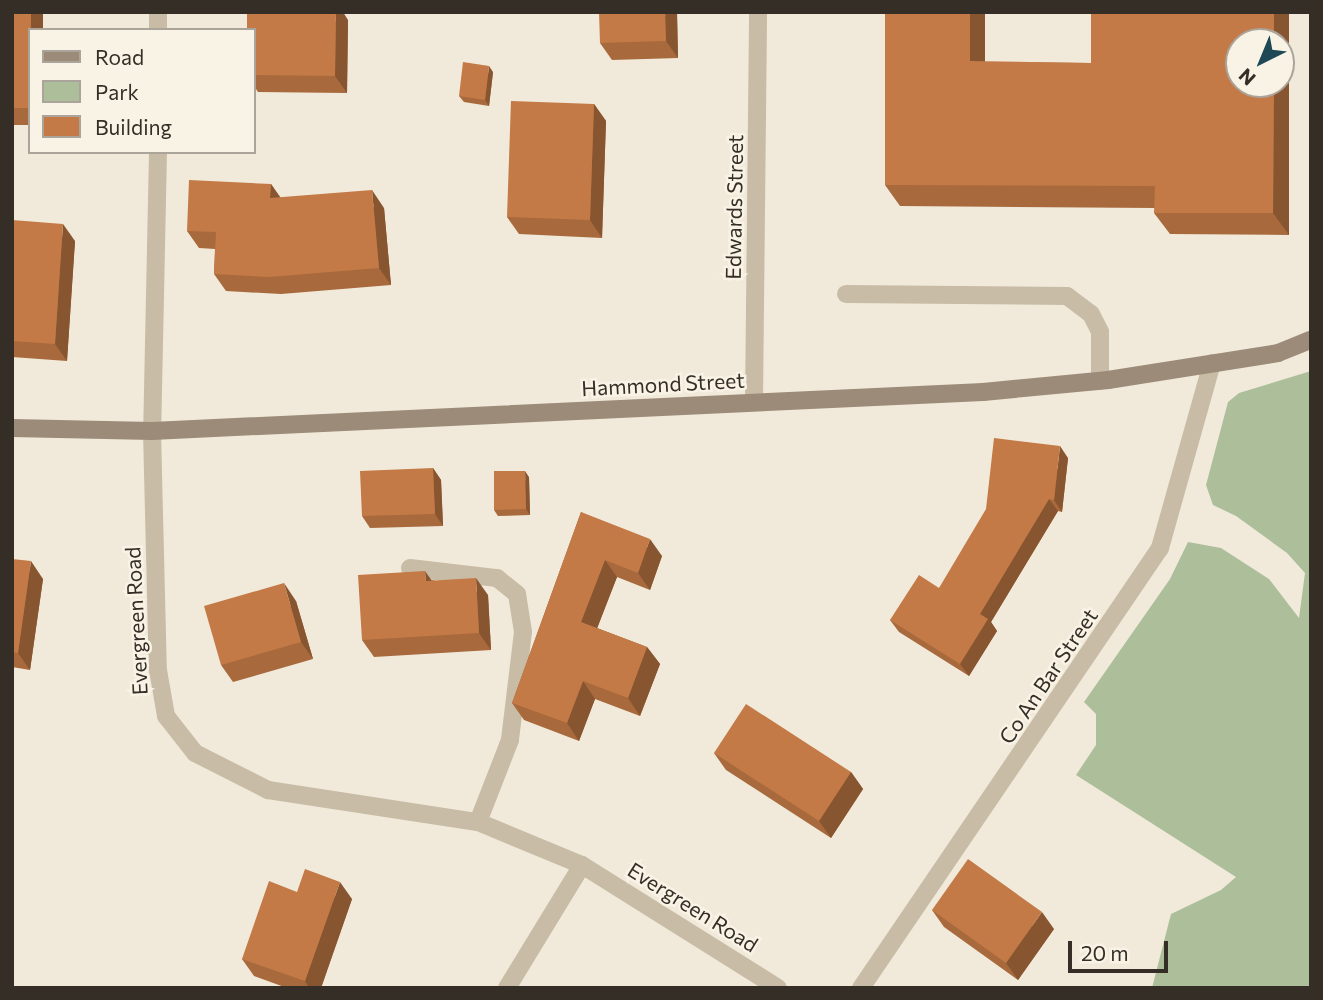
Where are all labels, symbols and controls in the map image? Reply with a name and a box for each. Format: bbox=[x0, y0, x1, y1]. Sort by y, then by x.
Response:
legend bbox=[28, 28, 256, 154]
north arrow bbox=[1225, 28, 1295, 98]
text: Road bbox=[95, 44, 144, 69]
text: N bbox=[1234, 64, 1260, 91]
text: Park bbox=[95, 79, 139, 104]
text: Building bbox=[95, 114, 172, 139]
street label: Edwards Street bbox=[720, 134, 748, 280]
street label: Hammond Street bbox=[581, 367, 745, 401]
street label: Evergreen Road bbox=[120, 546, 152, 696]
street label: Co An Bar Street bbox=[993, 604, 1103, 748]
street label: Evergreen Road bbox=[623, 857, 763, 957]
scale bar bbox=[1071, 926, 1171, 970]
text: 20 m bbox=[1081, 940, 1129, 965]

